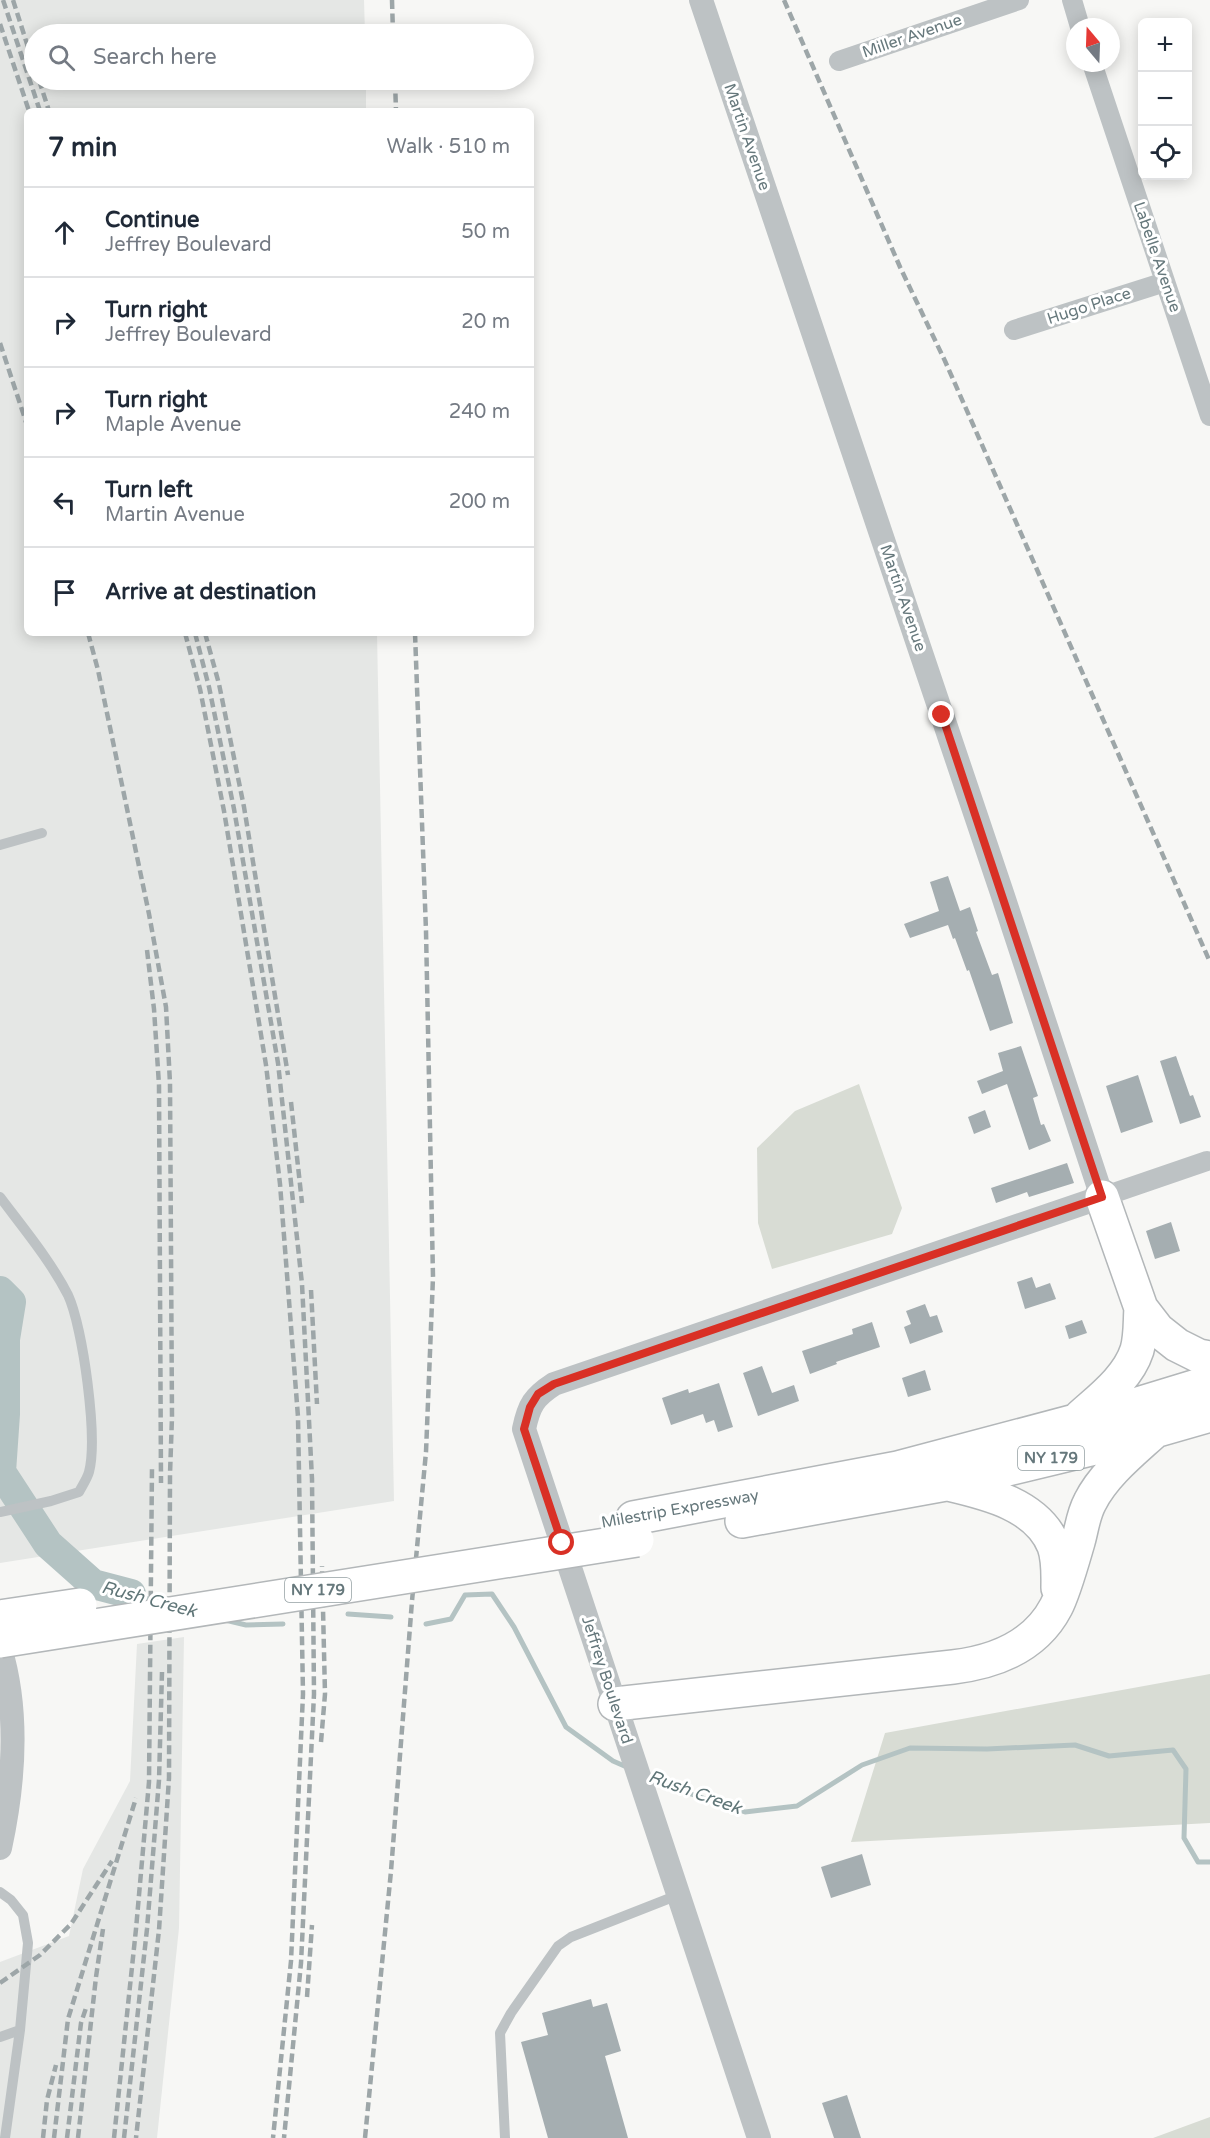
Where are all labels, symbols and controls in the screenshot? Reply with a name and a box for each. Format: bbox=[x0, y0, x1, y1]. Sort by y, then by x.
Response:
street label: Miller Avenue bbox=[860, 10, 964, 62]
north arrow bbox=[1066, 18, 1120, 72]
map controls bbox=[1138, 18, 1192, 180]
button: + bbox=[1138, 18, 1192, 72]
search box bbox=[24, 24, 534, 90]
icon: search bbox=[45, 41, 78, 74]
text: Search here bbox=[93, 44, 217, 70]
button: − bbox=[1138, 72, 1192, 126]
street label: Martin Avenue bbox=[719, 81, 775, 193]
button: locate bbox=[1138, 126, 1192, 180]
text: 7 min bbox=[48, 132, 117, 163]
text: Walk · 510 m bbox=[387, 135, 510, 159]
street label: Labelle Avenue bbox=[1129, 199, 1185, 315]
text: Continue bbox=[105, 207, 200, 233]
icon: ahead bbox=[48, 216, 81, 249]
text: 50 m bbox=[461, 220, 510, 244]
text: Jeffrey Boulevard bbox=[105, 233, 272, 257]
street label: Hugo Place bbox=[1045, 283, 1133, 329]
text: Turn right bbox=[105, 297, 207, 323]
icon: right bbox=[48, 306, 81, 339]
text: 20 m bbox=[461, 310, 510, 334]
text: Jeffrey Boulevard bbox=[105, 323, 272, 347]
text: Turn right bbox=[105, 387, 207, 413]
icon: right bbox=[48, 396, 81, 429]
text: 240 m bbox=[449, 400, 510, 424]
text: Maple Avenue bbox=[105, 413, 241, 437]
text: Turn left bbox=[105, 477, 193, 503]
icon: left bbox=[48, 486, 81, 519]
text: 200 m bbox=[449, 490, 510, 514]
text: Martin Avenue bbox=[105, 503, 245, 527]
street label: Martin Avenue bbox=[875, 542, 931, 654]
icon: arrive bbox=[48, 576, 81, 609]
text: Arrive at destination bbox=[105, 579, 316, 605]
route end bbox=[928, 701, 954, 727]
road number: NY 179 bbox=[1018, 1446, 1084, 1470]
street label: Milestrip Expressway bbox=[600, 1485, 761, 1533]
route start bbox=[548, 1529, 574, 1555]
water label: Rush Creek bbox=[99, 1576, 200, 1623]
road number: NY 179 bbox=[285, 1578, 351, 1602]
street label: Jeffrey Boulevard bbox=[577, 1614, 637, 1746]
water label: Rush Creek bbox=[646, 1765, 746, 1819]

